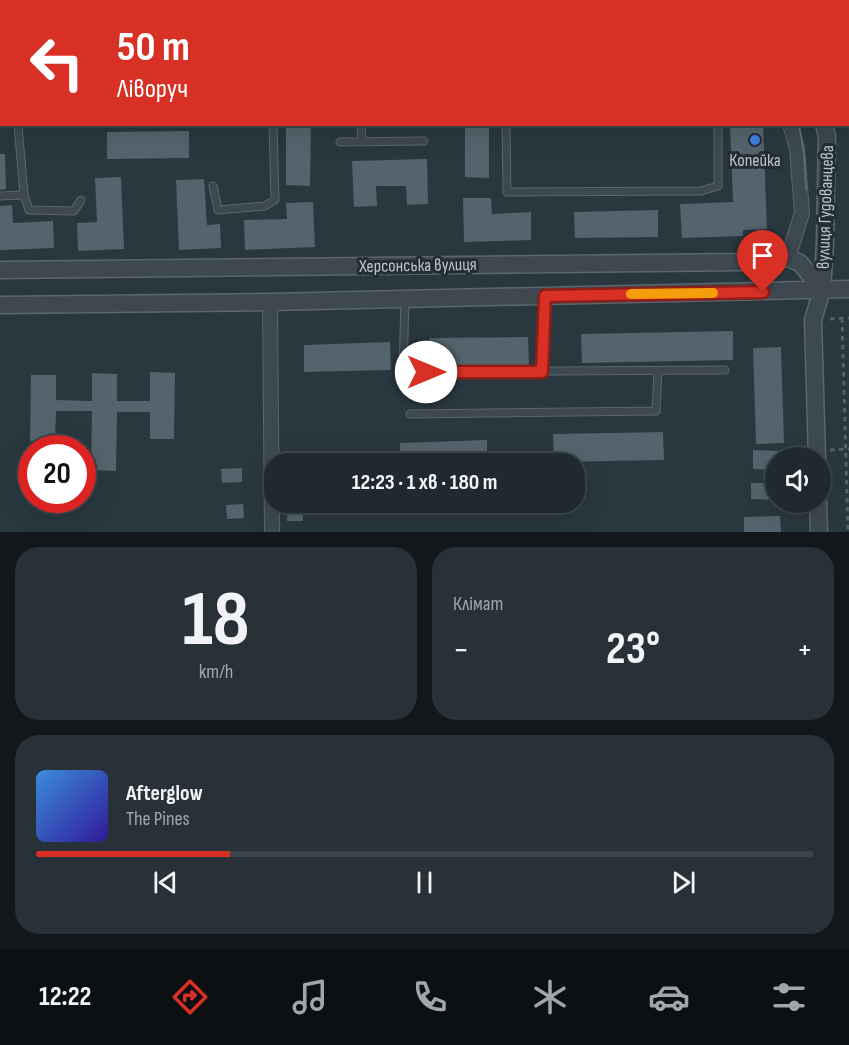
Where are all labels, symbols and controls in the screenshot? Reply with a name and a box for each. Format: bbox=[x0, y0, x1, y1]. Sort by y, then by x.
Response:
text: 50 m bbox=[117, 22, 190, 73]
icon: left bbox=[18, 24, 96, 102]
text: Ліворуч bbox=[117, 73, 188, 105]
marker: Копейка bbox=[748, 133, 762, 147]
street label: вулиця Гудованцева bbox=[813, 145, 838, 269]
place label: Копейка bbox=[729, 150, 781, 171]
pin bbox=[737, 230, 788, 292]
icon: arrive bbox=[746, 239, 779, 272]
street label: Херсонська вулиця bbox=[358, 254, 477, 277]
position arrow bbox=[394, 340, 458, 404]
speed limit sign: 20 bbox=[18, 435, 96, 513]
map controls bbox=[765, 447, 831, 513]
button: sound bbox=[765, 447, 831, 513]
text: 12:23 · 1 хв · 180 m bbox=[352, 469, 497, 496]
text: 18 bbox=[182, 574, 250, 667]
text: Клімат bbox=[453, 592, 503, 616]
text: 23° bbox=[606, 622, 660, 677]
text: − bbox=[453, 630, 469, 670]
text: + bbox=[797, 630, 813, 670]
text: km/h bbox=[199, 660, 233, 684]
text: Afterglow bbox=[126, 780, 203, 807]
text: The Pines bbox=[126, 807, 190, 831]
icon: previous bbox=[149, 866, 182, 899]
icon: pause bbox=[408, 866, 441, 899]
icon: next bbox=[667, 866, 700, 899]
icon: directions bbox=[169, 976, 211, 1018]
icon: music bbox=[289, 976, 331, 1018]
icon: phone bbox=[409, 976, 451, 1018]
icon: climate bbox=[529, 976, 571, 1018]
icon: car bbox=[648, 976, 690, 1018]
icon: filters bbox=[768, 976, 810, 1018]
text: 12:22 bbox=[39, 981, 91, 1013]

